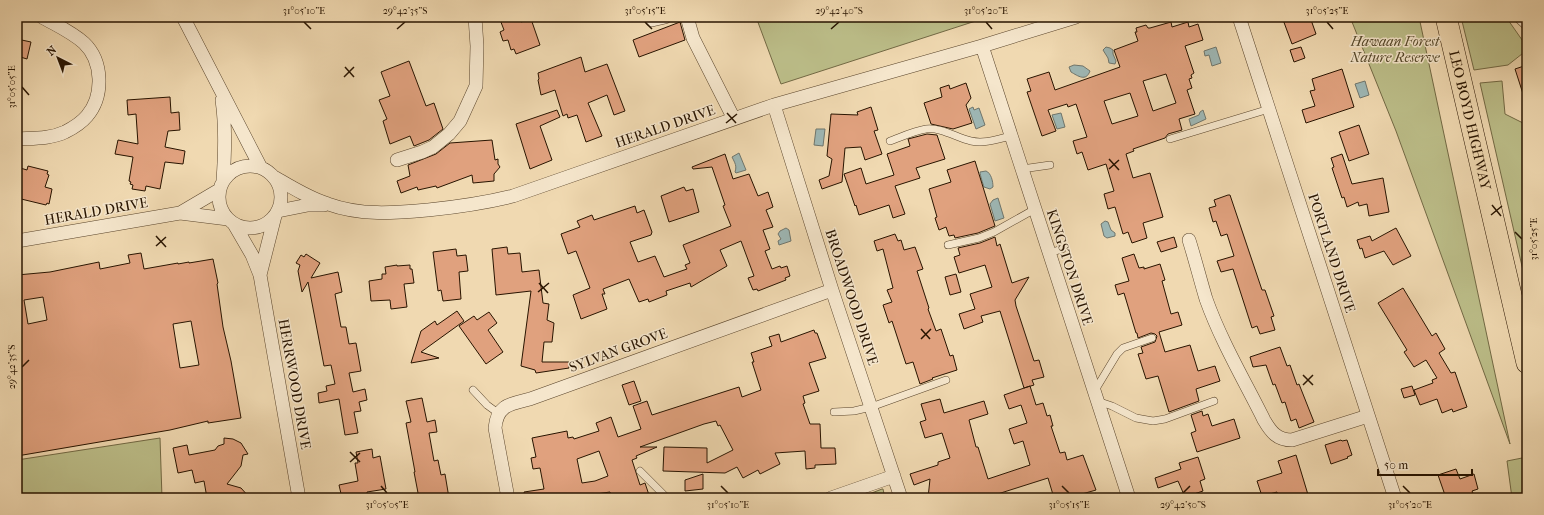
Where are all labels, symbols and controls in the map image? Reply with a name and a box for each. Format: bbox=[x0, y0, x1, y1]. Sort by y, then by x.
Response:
text: 31°05'10"E bbox=[283, 5, 325, 17]
text: 29°42'35"S bbox=[383, 5, 427, 17]
text: 31°05'15"E bbox=[624, 5, 666, 17]
text: 29°42'40"S bbox=[815, 5, 863, 17]
text: 31°05'20"E bbox=[964, 5, 1008, 17]
text: 31°05'25"E bbox=[1306, 5, 1348, 17]
park label: Hawaan Forest Nature Reserve bbox=[1349, 33, 1440, 66]
north arrow bbox=[38, 38, 78, 78]
text: N bbox=[44, 43, 60, 59]
street label: LEO BOYD HIGHWAY bbox=[1445, 49, 1494, 192]
text: 31°05'05"E bbox=[6, 65, 18, 109]
street label: HERALD DRIVE bbox=[613, 101, 718, 152]
street label: PORTLAND DRIVE bbox=[1304, 191, 1359, 315]
street label: HERALD DRIVE bbox=[43, 194, 150, 229]
street label: KINGSTON DRIVE bbox=[1043, 207, 1096, 328]
text: 31°05'25"E bbox=[1528, 218, 1540, 260]
street label: BROADWOOD DRIVE bbox=[822, 227, 882, 368]
street label: HERRWOOD DRIVE bbox=[275, 318, 314, 451]
street label: SYLVAN GROVE bbox=[567, 325, 670, 376]
text: 29°42'35"S bbox=[6, 345, 18, 389]
scale bar bbox=[1378, 451, 1472, 477]
text: 50 m bbox=[1384, 458, 1408, 472]
text: 31°05'05"E bbox=[365, 499, 409, 511]
text: 31°05'10"E bbox=[707, 499, 749, 511]
text: 31°05'15"E bbox=[1048, 499, 1090, 511]
text: 29°42'50"S bbox=[1160, 499, 1206, 511]
text: 31°05'20"E bbox=[1388, 499, 1432, 511]

